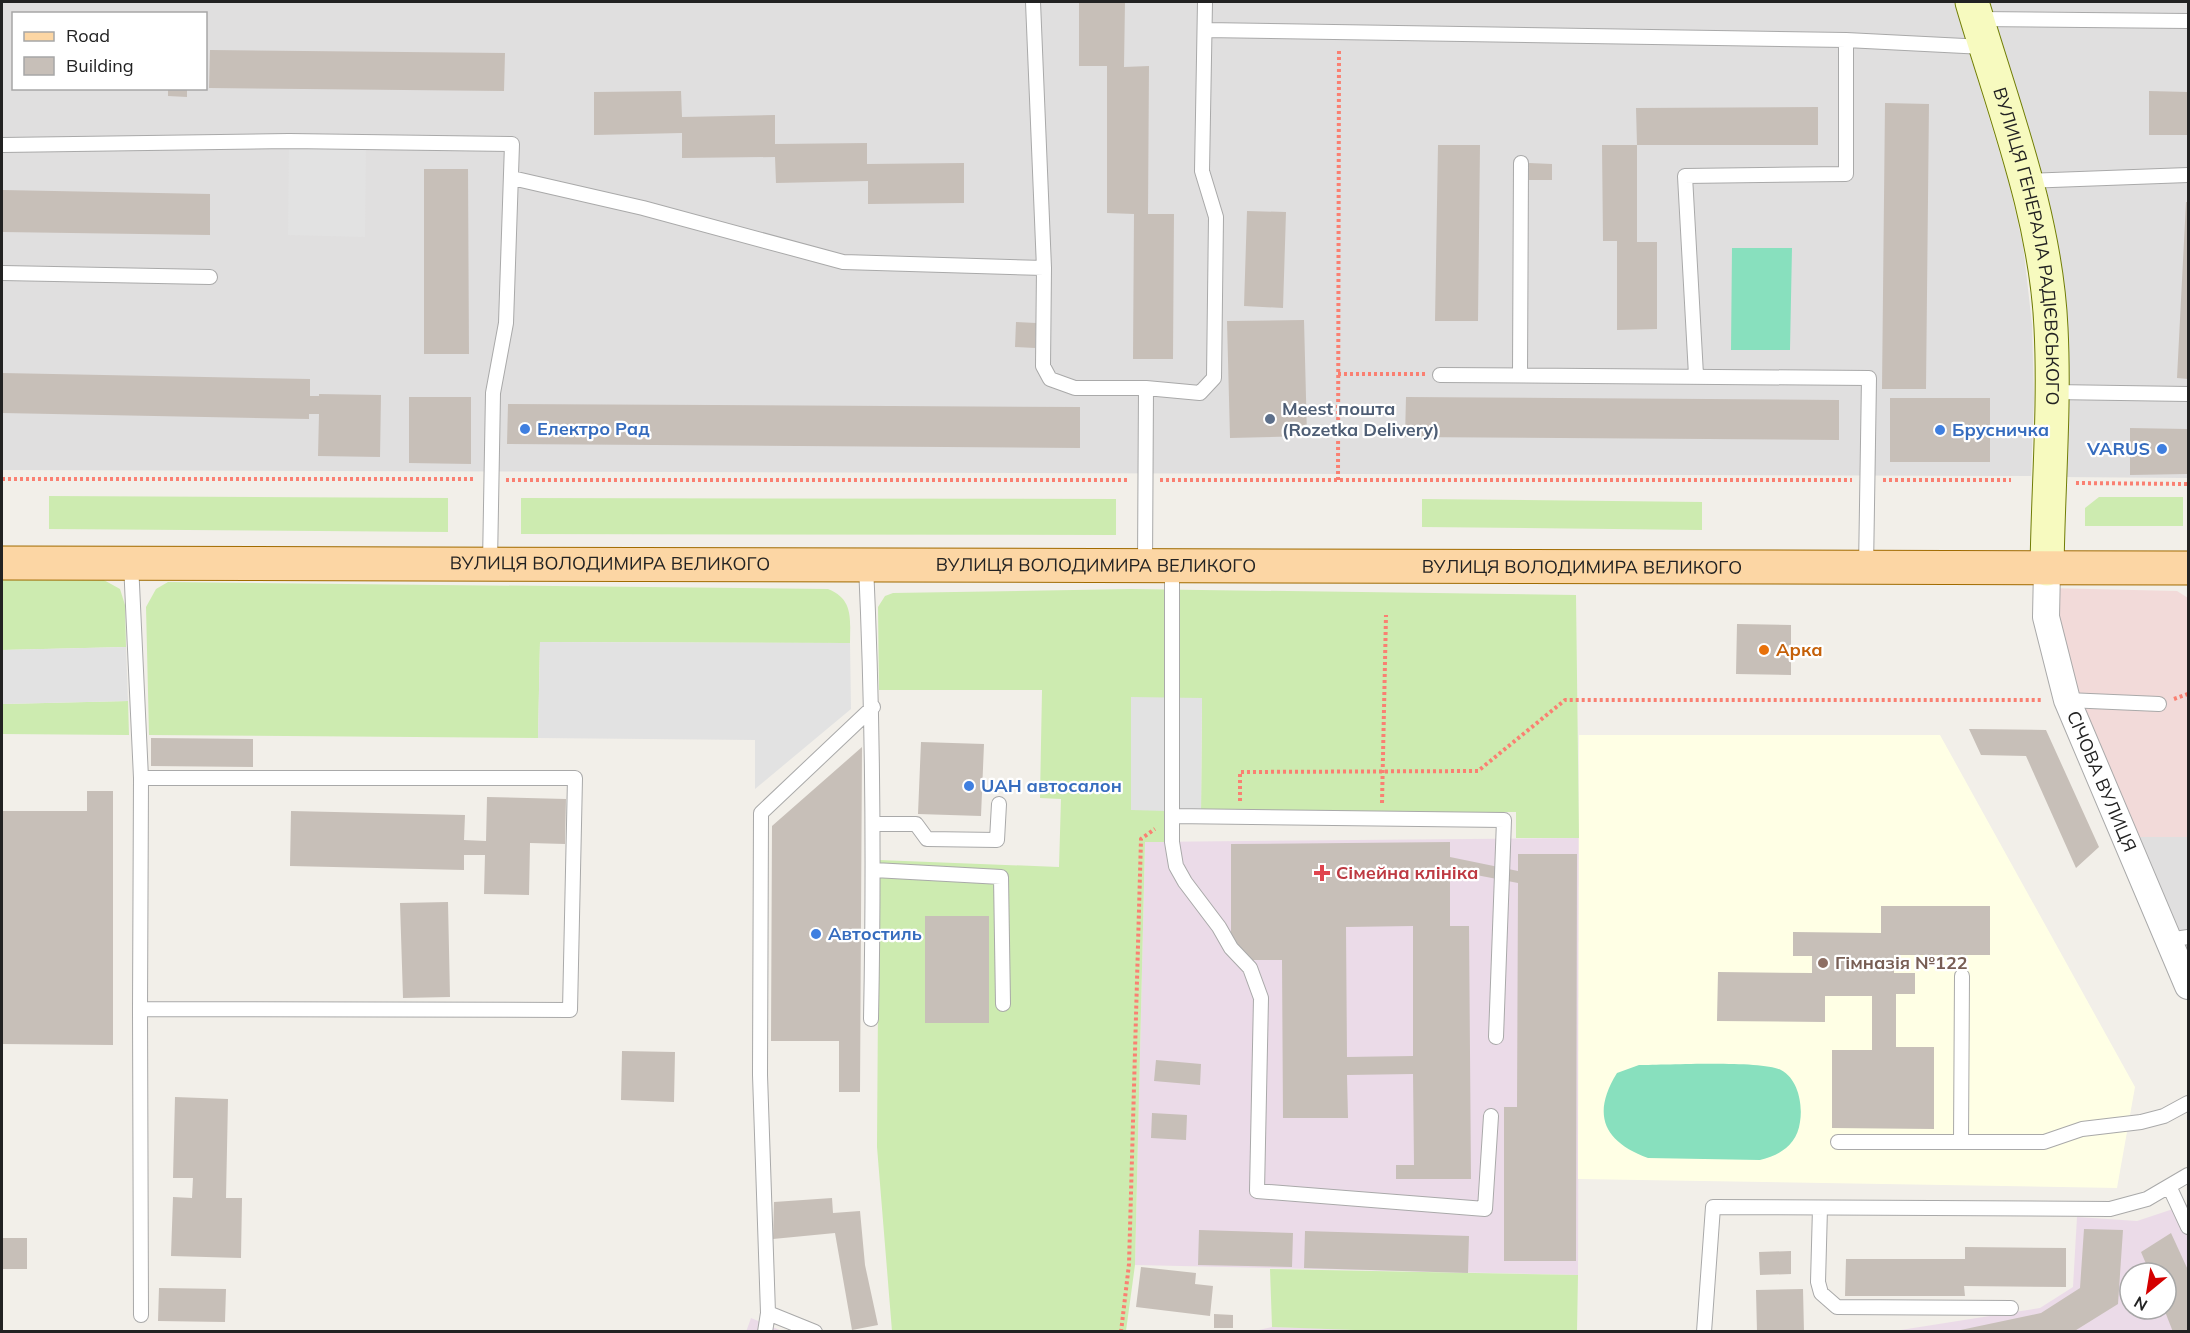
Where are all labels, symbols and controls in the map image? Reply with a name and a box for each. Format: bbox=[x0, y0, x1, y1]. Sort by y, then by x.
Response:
legend bbox=[12, 12, 207, 90]
text: Road bbox=[66, 24, 110, 47]
text: Building bbox=[66, 54, 134, 77]
street label: ВУЛИЦЯ ГЕНЕРАЛА РАДІЄВСЬКОГО bbox=[1988, 84, 2064, 406]
place label: Meest пошта (Rozetka Delivery) bbox=[1282, 397, 1439, 441]
marker: Meest пошта (Rozetka Delivery) bbox=[1263, 412, 1277, 426]
place label: Електро Рад bbox=[537, 417, 650, 440]
place label: Брусничка bbox=[1952, 418, 2049, 441]
marker: Електро Рад bbox=[518, 422, 532, 436]
marker: Брусничка bbox=[1933, 423, 1947, 437]
place label: VARUS bbox=[2086, 437, 2150, 460]
marker: VARUS bbox=[2155, 442, 2169, 456]
street label: ВУЛИЦЯ ВОЛОДИМИРА ВЕЛИКОГО bbox=[450, 551, 770, 575]
street label: ВУЛИЦЯ ВОЛОДИМИРА ВЕЛИКОГО bbox=[936, 553, 1256, 577]
street label: ВУЛИЦЯ ВОЛОДИМИРА ВЕЛИКОГО bbox=[1422, 555, 1742, 579]
place label: Арка bbox=[1776, 638, 1823, 661]
marker: Арка bbox=[1757, 643, 1771, 657]
street label: СІЧОВА ВУЛИЦЯ bbox=[2062, 707, 2142, 855]
place label: UAH автосалон bbox=[981, 774, 1122, 797]
marker: UAH автосалон bbox=[962, 779, 976, 793]
place label: Сімейна клініка bbox=[1336, 861, 1478, 884]
marker: Сімейна клініка bbox=[1313, 864, 1331, 882]
place label: Автостиль bbox=[828, 922, 922, 945]
marker: Автостиль bbox=[809, 927, 823, 941]
place label: Гімназія №122 bbox=[1835, 951, 1968, 974]
marker: Гімназія №122 bbox=[1816, 956, 1830, 970]
north arrow bbox=[2118, 1261, 2178, 1321]
text: N bbox=[2130, 1292, 2151, 1316]

